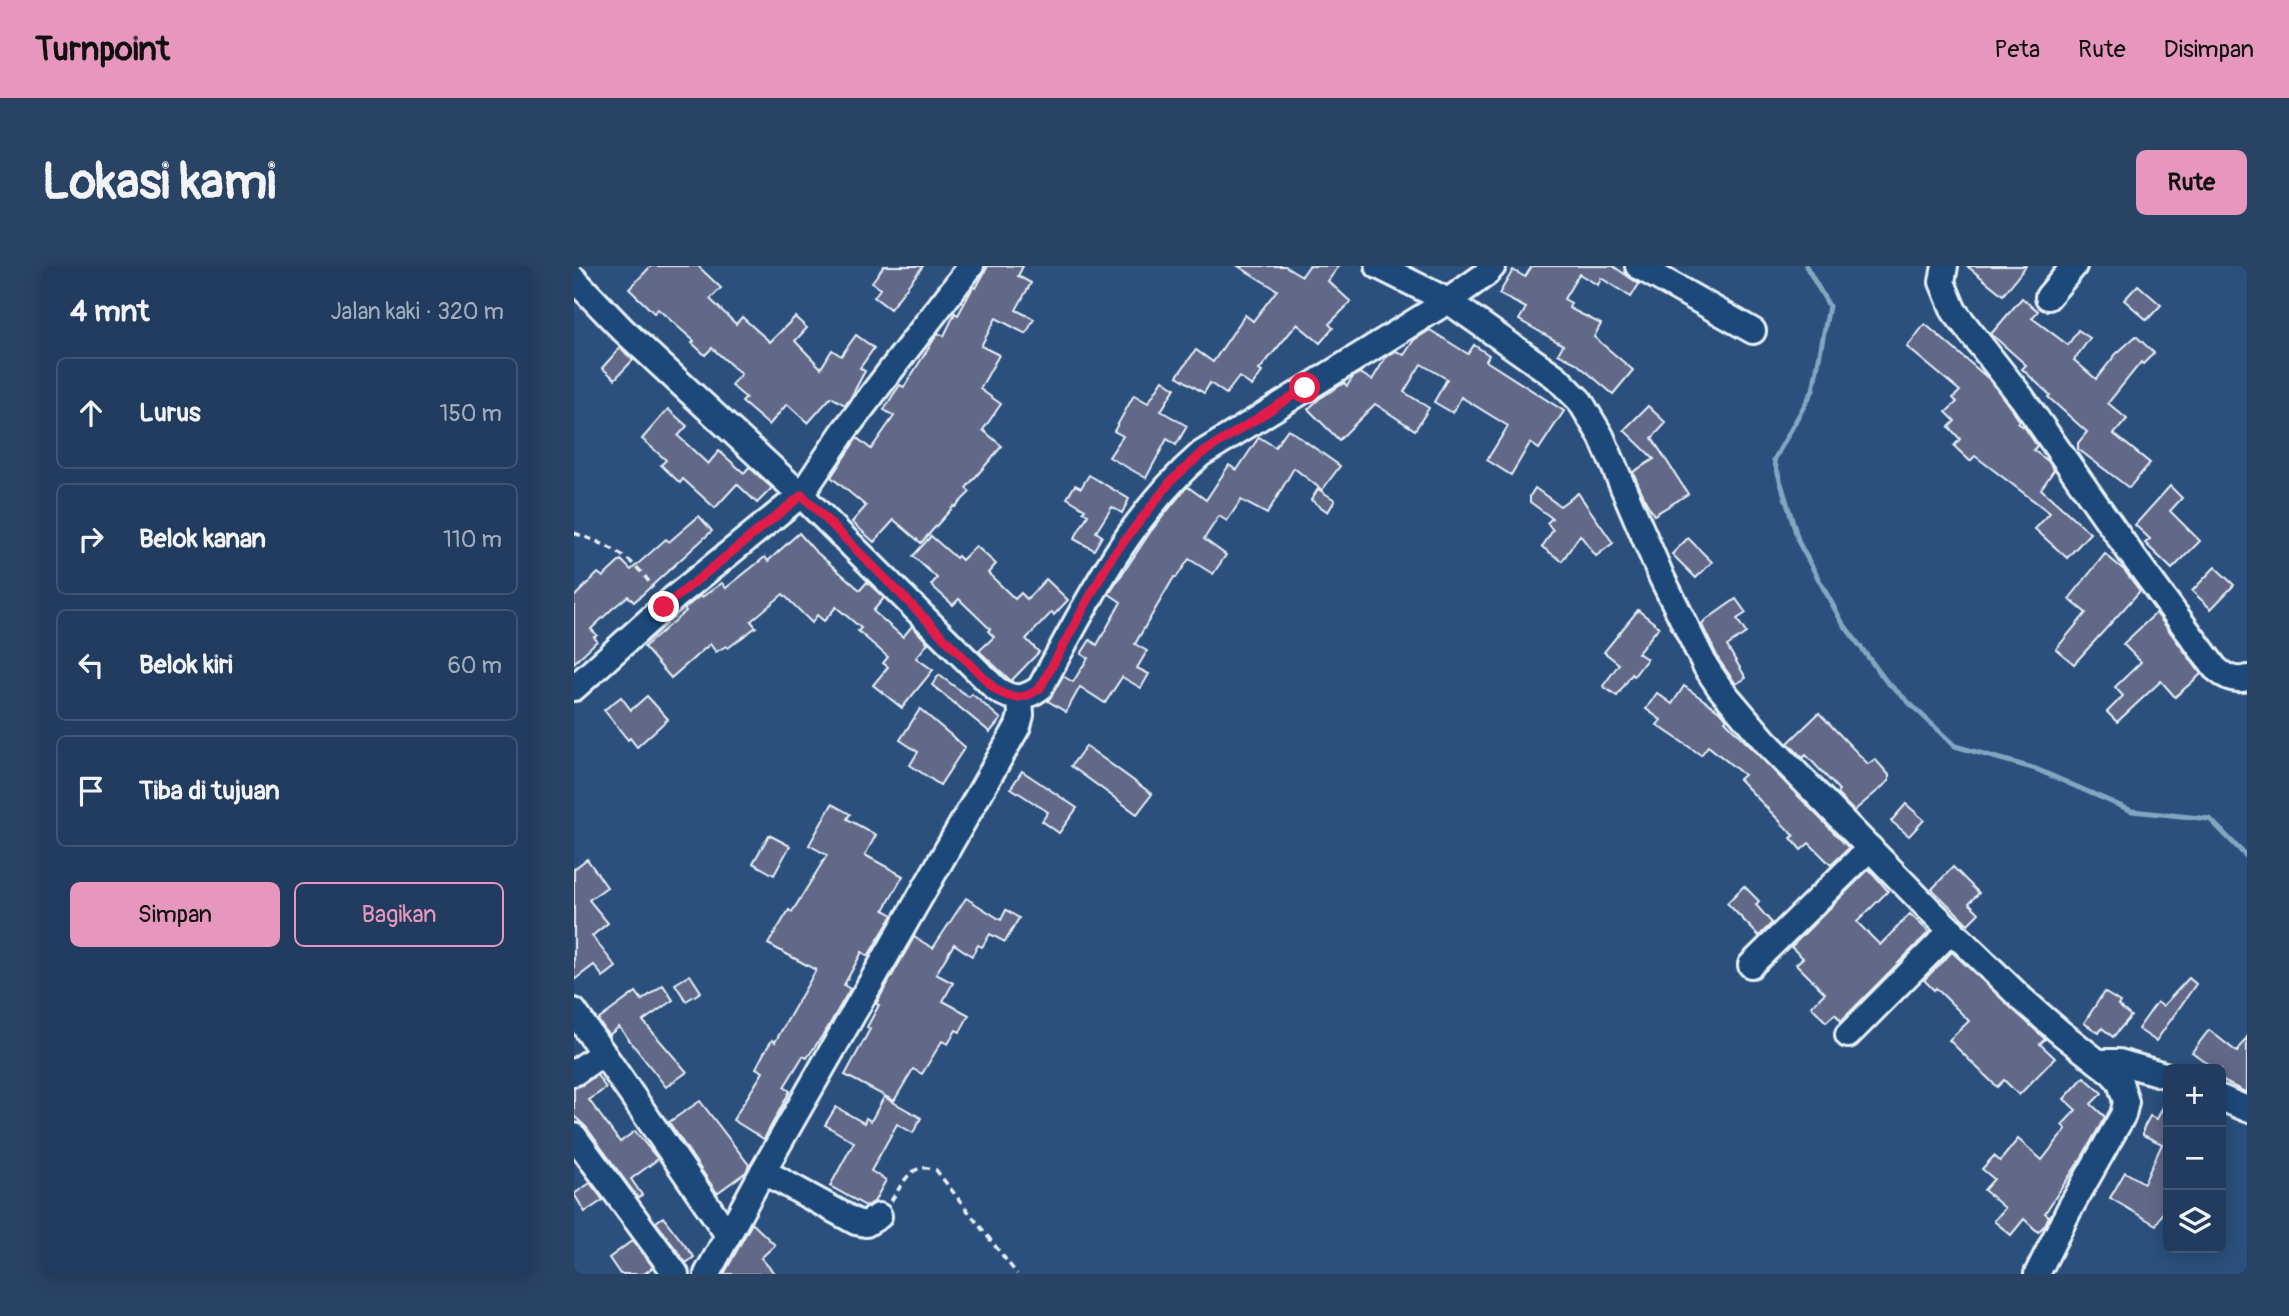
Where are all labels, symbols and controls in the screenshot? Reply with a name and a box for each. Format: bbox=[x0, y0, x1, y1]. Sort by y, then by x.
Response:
text: Turnpoint bbox=[35, 29, 170, 70]
text: Peta bbox=[1994, 35, 2040, 64]
text: Rute bbox=[2078, 35, 2126, 64]
text: Disimpan bbox=[2164, 35, 2254, 64]
button: Rute bbox=[2136, 150, 2247, 215]
text: Lokasi kami bbox=[42, 152, 276, 213]
text: 4 mnt bbox=[70, 293, 149, 330]
text: Jalan kaki · 320 m bbox=[331, 297, 504, 326]
route start bbox=[1289, 372, 1320, 403]
icon: ahead bbox=[72, 394, 110, 432]
text: Lurus bbox=[139, 397, 201, 429]
text: 150 m bbox=[439, 399, 502, 428]
icon: right bbox=[72, 520, 110, 558]
text: Belok kanan bbox=[139, 523, 266, 555]
text: 110 m bbox=[443, 525, 502, 554]
route end bbox=[648, 591, 679, 622]
icon: left bbox=[72, 646, 110, 684]
text: Belok kiri bbox=[139, 649, 233, 681]
text: 60 m bbox=[447, 651, 502, 680]
icon: arrive bbox=[72, 772, 110, 810]
text: Tiba di tujuan bbox=[139, 775, 280, 807]
button: Simpan bbox=[70, 882, 280, 947]
button: Bagikan bbox=[294, 882, 504, 947]
map controls bbox=[2163, 1064, 2226, 1253]
button: + bbox=[2163, 1064, 2226, 1127]
button: − bbox=[2163, 1127, 2226, 1190]
button: layers bbox=[2163, 1190, 2226, 1253]

